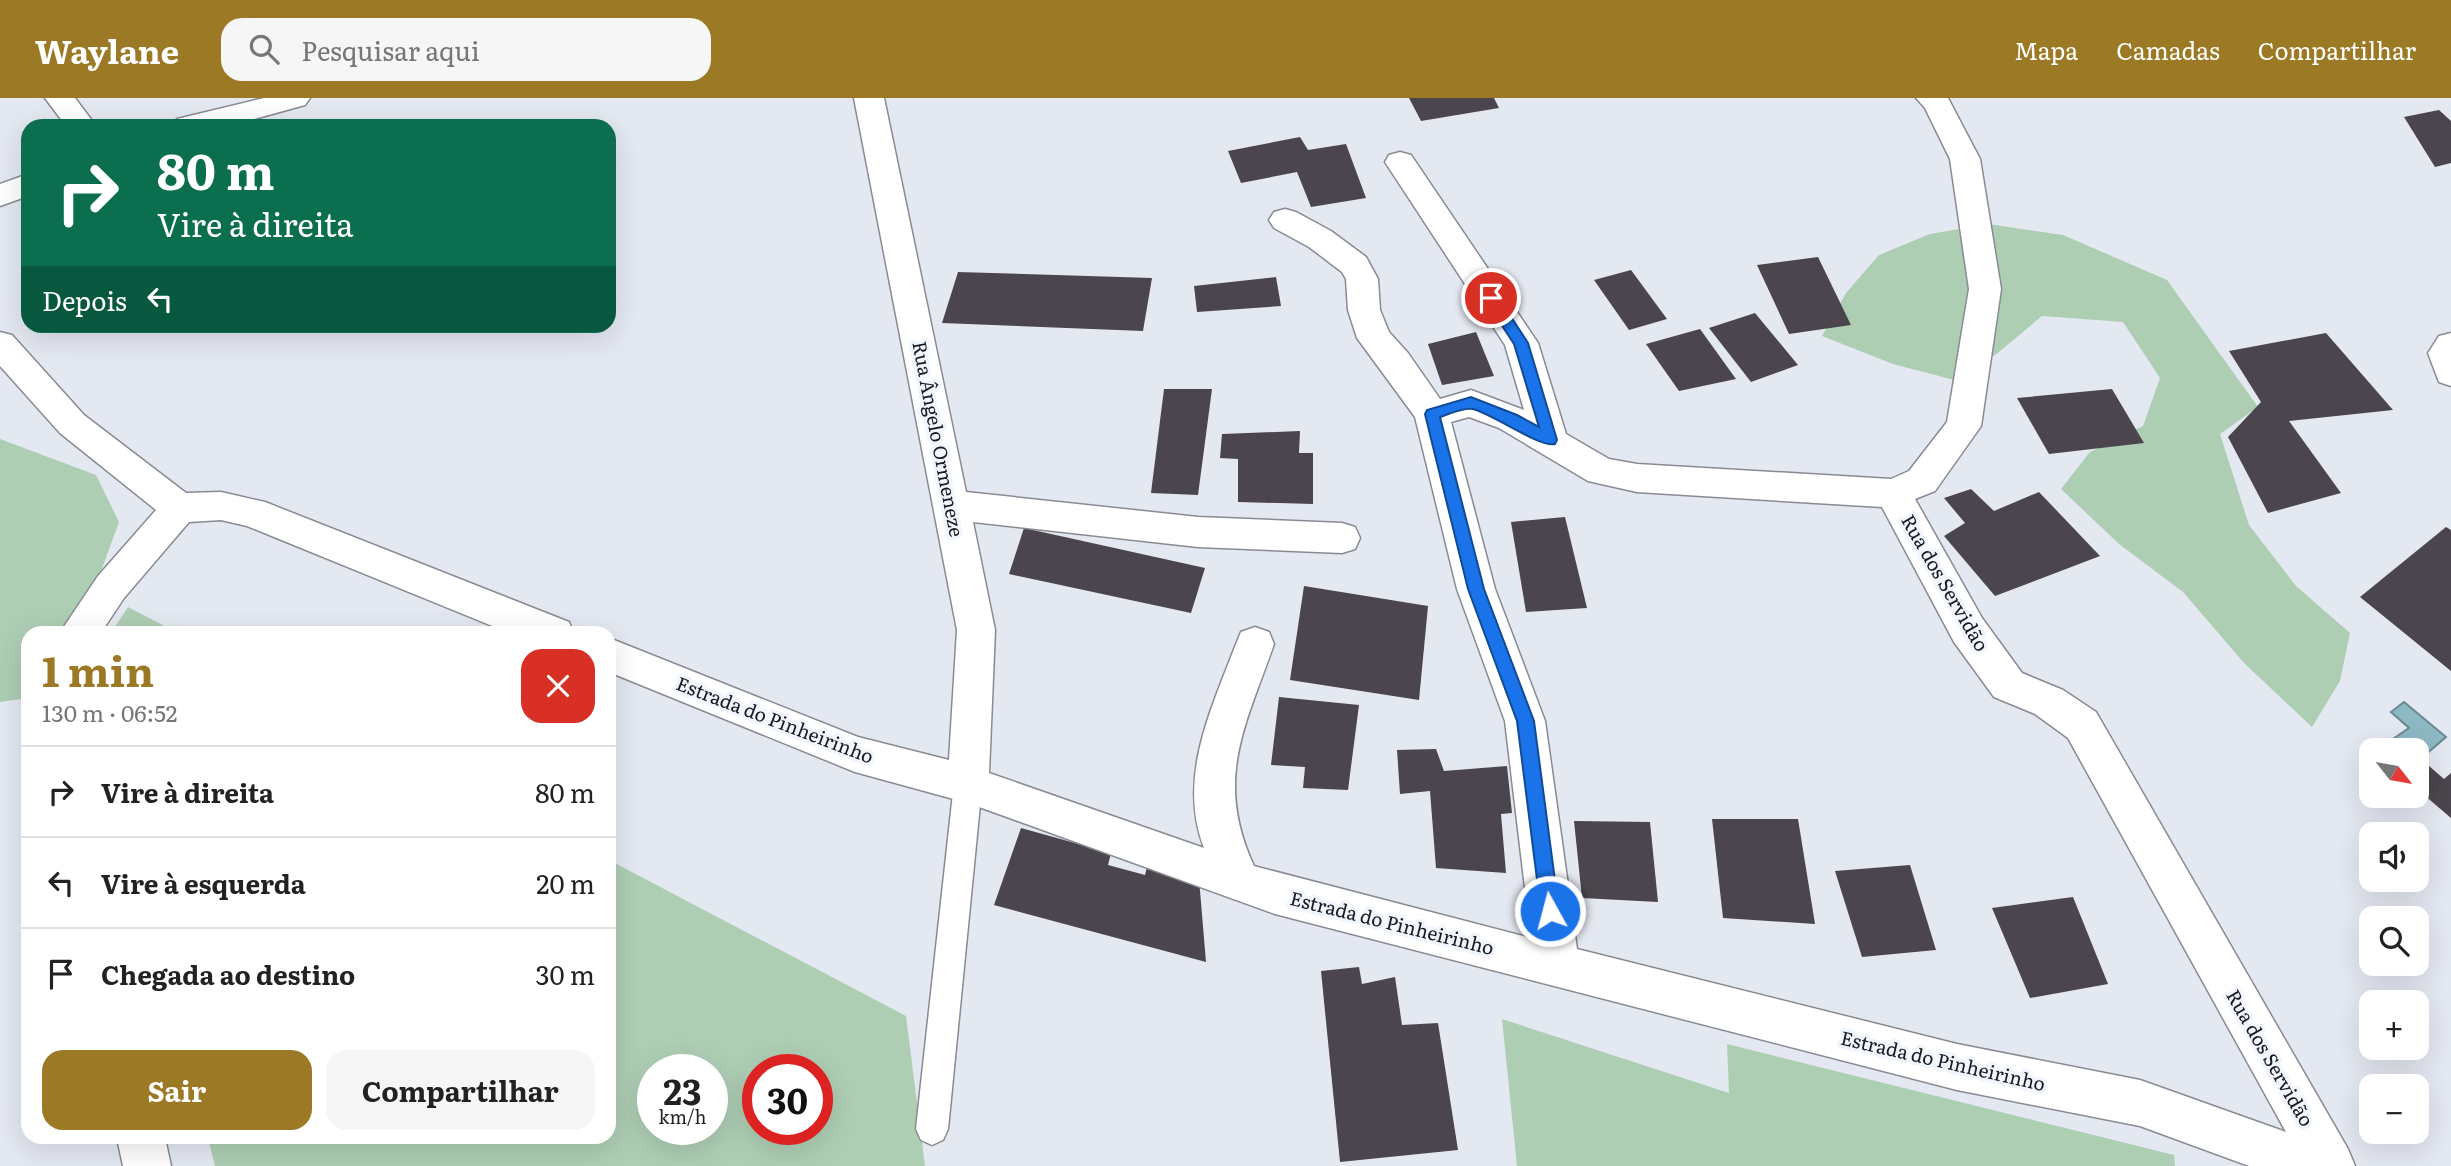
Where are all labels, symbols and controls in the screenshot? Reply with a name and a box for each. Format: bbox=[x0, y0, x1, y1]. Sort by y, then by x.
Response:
search box bbox=[221, 18, 711, 81]
text: Waylane bbox=[35, 25, 179, 74]
icon: search bbox=[245, 30, 283, 68]
text: Pesquisar aqui bbox=[301, 30, 480, 69]
text: Mapa bbox=[2014, 32, 2078, 67]
text: Camadas bbox=[2116, 32, 2220, 67]
text: Compartilhar bbox=[2258, 32, 2416, 67]
text: 80 m bbox=[157, 132, 275, 205]
icon: right bbox=[42, 147, 133, 238]
text: Vire à direita bbox=[157, 199, 354, 247]
pin bbox=[1461, 268, 1521, 328]
icon: arrive bbox=[1472, 279, 1510, 317]
text: Depois bbox=[42, 280, 127, 319]
icon: left bbox=[141, 280, 179, 318]
street label: Rua Ângelo Ormeneze bbox=[906, 339, 972, 539]
street label: Rua dos Servidão bbox=[1895, 509, 1997, 656]
text: 1 min bbox=[42, 638, 154, 700]
button: close bbox=[521, 649, 595, 723]
street label: Estrada do Pinheirinho bbox=[673, 668, 878, 770]
text: 130 m · 06:52 bbox=[42, 695, 177, 729]
north arrow bbox=[2359, 738, 2429, 808]
map controls bbox=[2359, 738, 2429, 1144]
text: Vire à direita bbox=[101, 772, 274, 811]
text: 80 m bbox=[535, 772, 595, 811]
icon: right bbox=[42, 773, 80, 811]
button: sound bbox=[2359, 822, 2429, 892]
text: Vire à esquerda bbox=[101, 863, 306, 902]
text: 20 m bbox=[536, 863, 595, 902]
icon: left bbox=[42, 864, 80, 902]
position arrow bbox=[1513, 874, 1587, 948]
street label: Estrada do Pinheirinho bbox=[1287, 883, 1497, 961]
button: search bbox=[2359, 906, 2429, 976]
text: Chegada ao destino bbox=[101, 954, 355, 993]
text: 30 m bbox=[535, 954, 595, 993]
icon: arrive bbox=[42, 955, 80, 993]
street label: Rua dos Servidão bbox=[2220, 984, 2322, 1131]
button: + bbox=[2359, 990, 2429, 1060]
street label: Estrada do Pinheirinho bbox=[1838, 1023, 2048, 1097]
button: Sair bbox=[42, 1050, 312, 1130]
button: Compartilhar bbox=[326, 1050, 595, 1130]
speed limit sign: 30 bbox=[742, 1054, 833, 1145]
text: 23 bbox=[663, 1064, 702, 1116]
button: − bbox=[2359, 1074, 2429, 1144]
text: km/h bbox=[659, 1103, 706, 1130]

